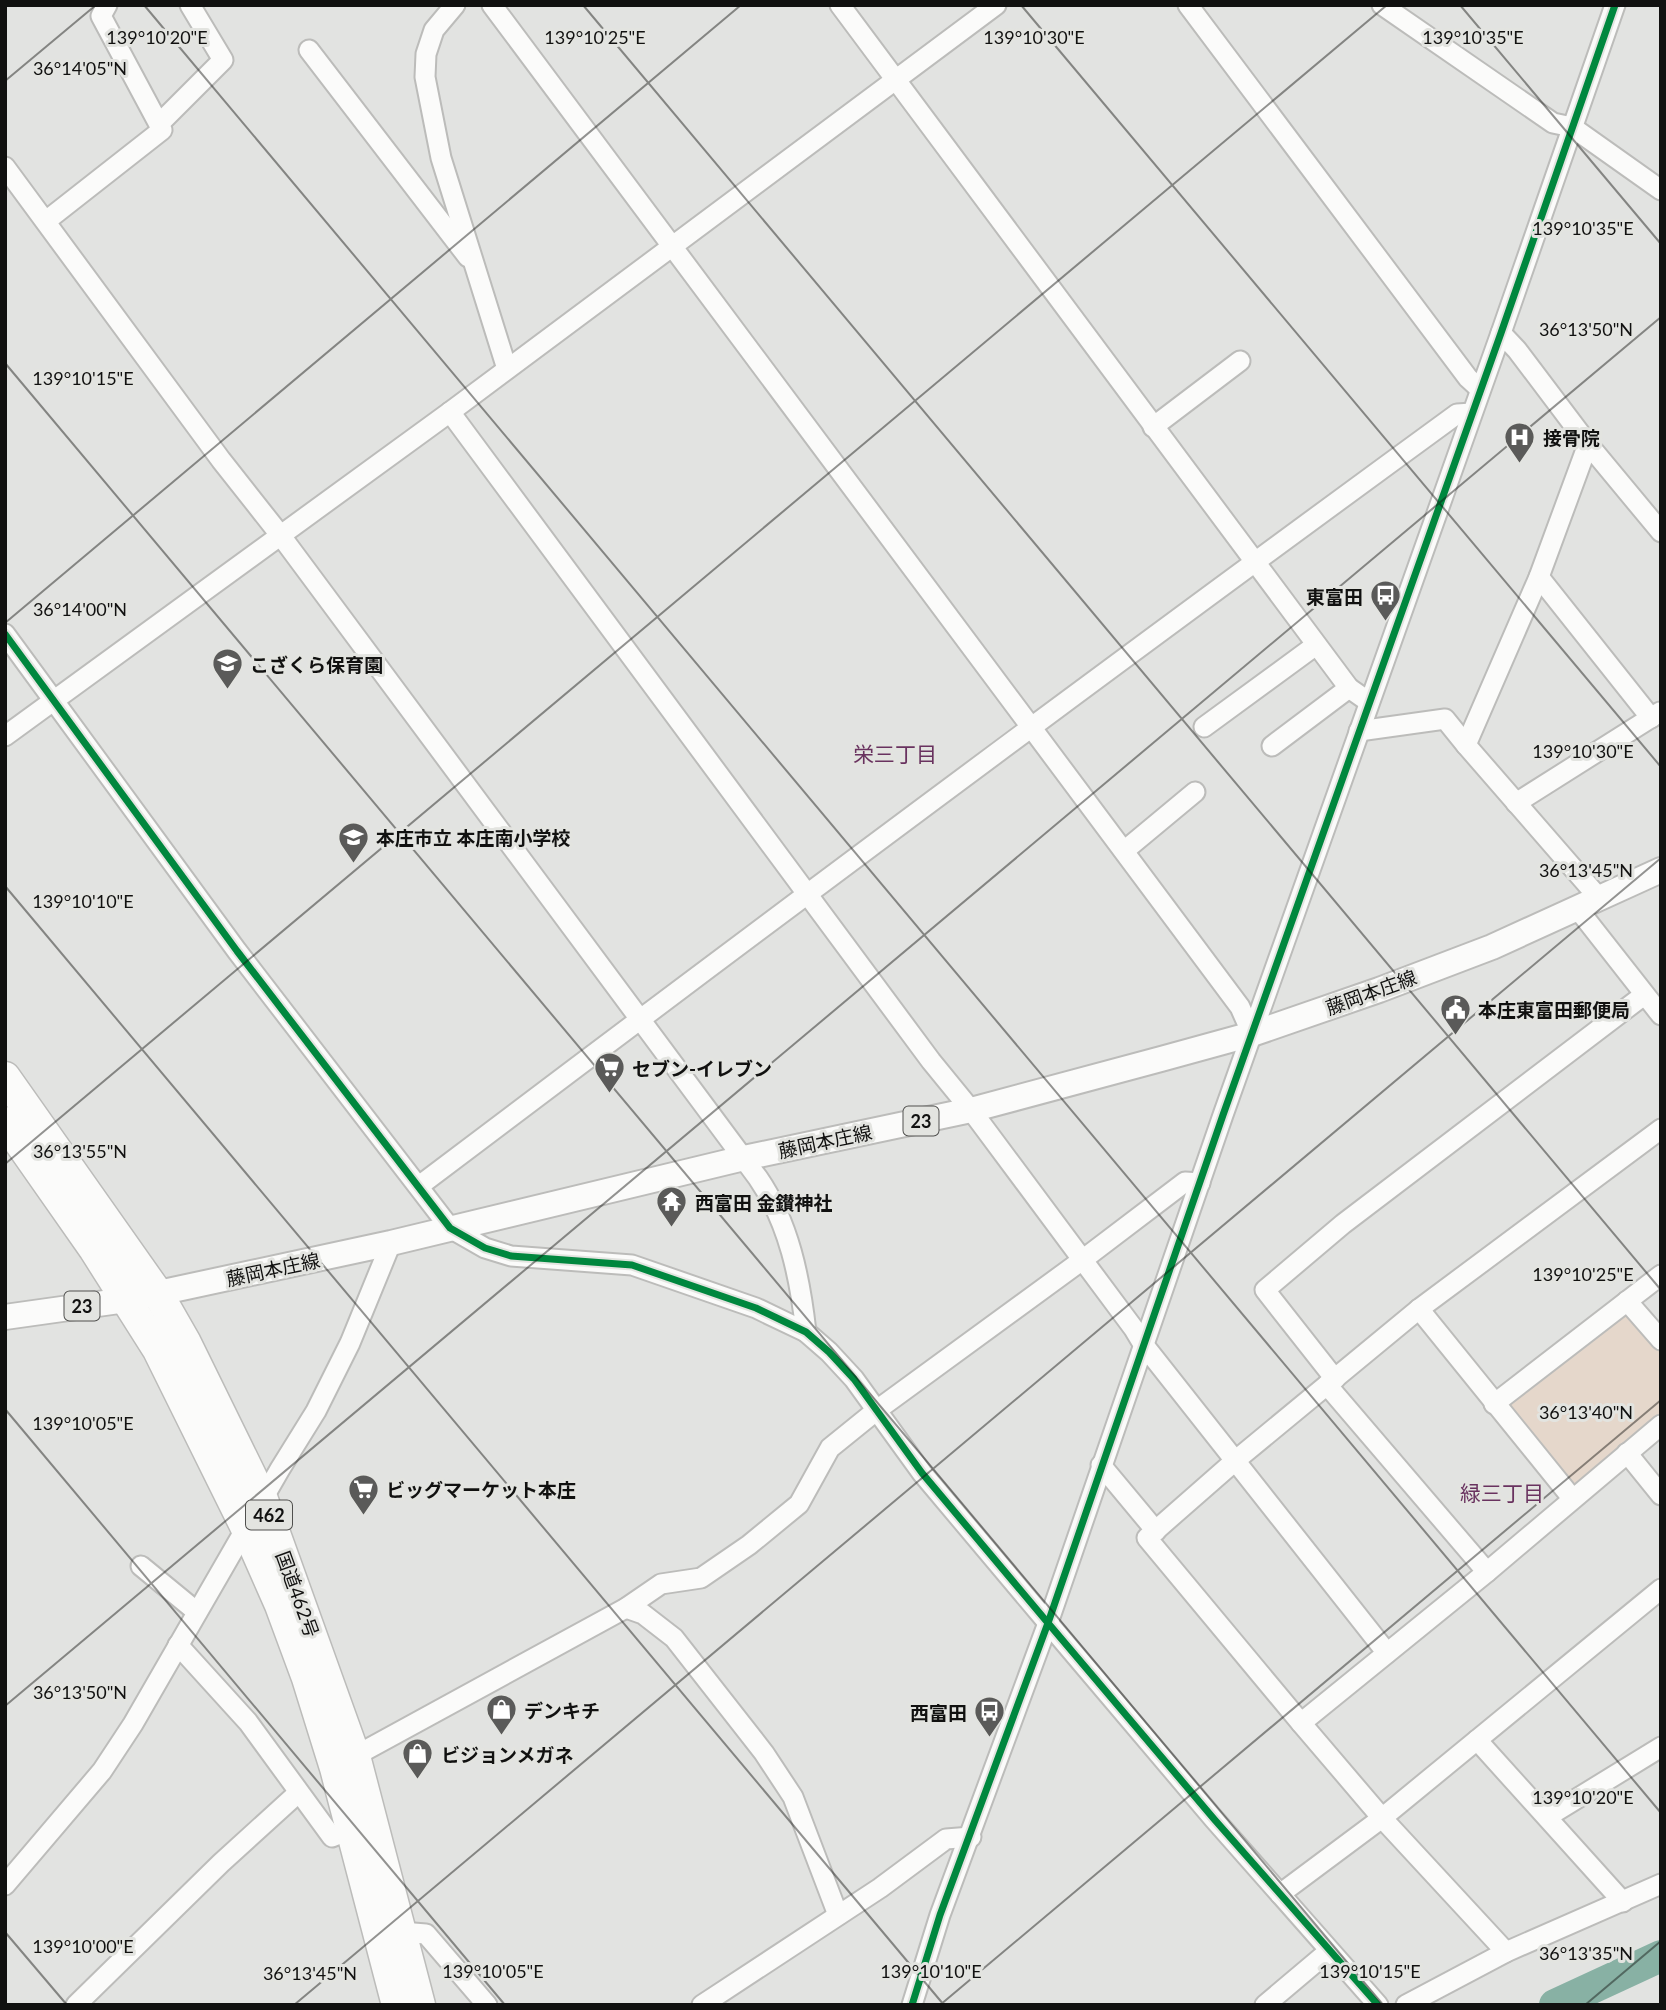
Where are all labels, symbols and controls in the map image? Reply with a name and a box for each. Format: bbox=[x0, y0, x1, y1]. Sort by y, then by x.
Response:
text: 139°10'20"E bbox=[106, 26, 208, 48]
text: 139°10'25"E bbox=[544, 26, 646, 48]
text: 139°10'30"E bbox=[983, 26, 1085, 48]
text: 139°10'35"E bbox=[1422, 26, 1524, 48]
text: 36°14'05"N bbox=[33, 57, 127, 79]
text: 139°10'35"E bbox=[1532, 217, 1634, 239]
text: 36°13'50"N bbox=[1539, 318, 1633, 340]
text: 139°10'15"E bbox=[32, 367, 134, 389]
hospital icon: 接骨院 bbox=[1503, 420, 1537, 464]
place label: 接骨院 bbox=[1543, 426, 1600, 449]
bus stop icon: 東富田 bbox=[1369, 579, 1403, 623]
place label: 東富田 bbox=[1306, 585, 1363, 608]
text: 36°14'00"N bbox=[33, 598, 127, 620]
school or university icon: こざくら保育園 bbox=[210, 647, 244, 691]
place label: こざくら保育園 bbox=[250, 653, 383, 676]
text: 139°10'30"E bbox=[1532, 740, 1634, 762]
district label: 栄三丁目 bbox=[853, 741, 937, 766]
school or university icon: 本庄市立 本庄南小学校 bbox=[336, 820, 370, 864]
place label: 本庄市立 本庄南小学校 bbox=[376, 826, 571, 849]
text: 36°13'45"N bbox=[1539, 859, 1633, 881]
text: 139°10'10"E bbox=[32, 890, 134, 912]
street label: 藤岡本庄線 bbox=[1322, 965, 1420, 1019]
public building icon: 本庄東富田郵便局 bbox=[1438, 992, 1472, 1036]
place label: 本庄東富田郵便局 bbox=[1478, 998, 1630, 1021]
supermarket icon: セブン-イレブン bbox=[592, 1051, 626, 1095]
place label: セブン-イレブン bbox=[632, 1057, 772, 1080]
road number: 23 bbox=[904, 1106, 939, 1136]
street label: 藤岡本庄線 bbox=[776, 1120, 874, 1162]
text: 36°13'55"N bbox=[33, 1140, 127, 1162]
temple icon: 西富田 金鑚神社 bbox=[655, 1185, 689, 1229]
place label: 西富田 金鑚神社 bbox=[695, 1191, 833, 1214]
street label: 藤岡本庄線 bbox=[224, 1248, 322, 1290]
text: 139°10'25"E bbox=[1532, 1263, 1634, 1285]
road number: 23 bbox=[64, 1292, 100, 1321]
text: 36°13'40"N bbox=[1539, 1401, 1633, 1423]
text: 139°10'05"E bbox=[32, 1412, 134, 1434]
supermarket icon: ビッグマーケット本庄 bbox=[346, 1472, 380, 1516]
place label: ビッグマーケット本庄 bbox=[386, 1478, 576, 1501]
district label: 緑三丁目 bbox=[1460, 1480, 1544, 1505]
road number: 462 bbox=[246, 1500, 292, 1530]
street label: 国道462号 bbox=[272, 1548, 324, 1640]
text: 36°13'50"N bbox=[33, 1681, 127, 1703]
shop icon: デンキチ bbox=[484, 1693, 518, 1737]
bus stop icon: 西富田 bbox=[973, 1695, 1007, 1739]
place label: デンキチ bbox=[524, 1699, 600, 1722]
place label: 西富田 bbox=[910, 1701, 967, 1724]
shop icon: ビジョンメガネ bbox=[401, 1737, 435, 1781]
place label: ビジョンメガネ bbox=[441, 1743, 573, 1766]
text: 139°10'20"E bbox=[1532, 1786, 1634, 1808]
text: 139°10'00"E bbox=[32, 1935, 134, 1957]
text: 36°13'35"N bbox=[1539, 1942, 1633, 1964]
text: 139°10'05"E bbox=[442, 1960, 544, 1982]
text: 139°10'10"E bbox=[880, 1960, 982, 1982]
text: 139°10'15"E bbox=[1319, 1960, 1421, 1982]
text: 36°13'45"N bbox=[263, 1962, 357, 1984]

